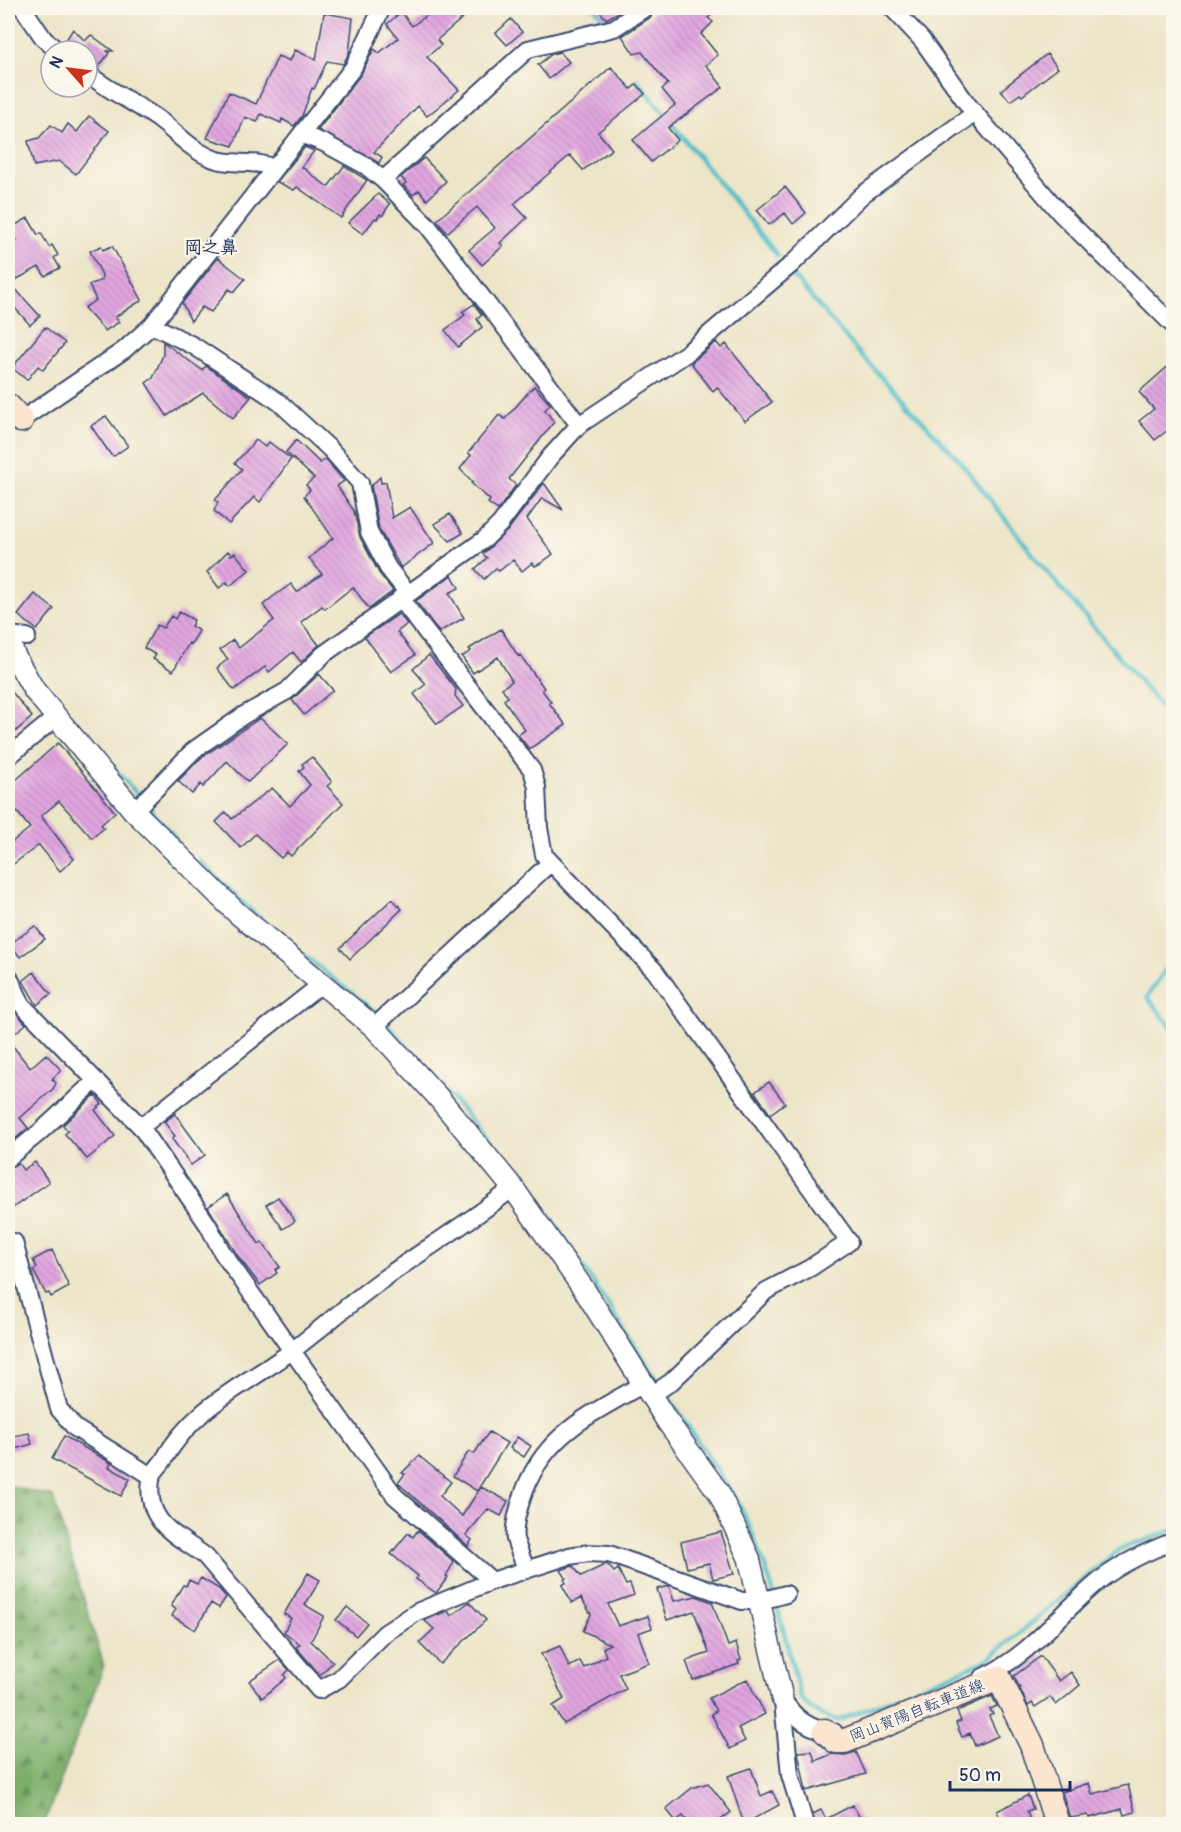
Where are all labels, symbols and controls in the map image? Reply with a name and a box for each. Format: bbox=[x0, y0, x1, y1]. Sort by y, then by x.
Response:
north arrow bbox=[39, 39, 99, 99]
text: N bbox=[45, 53, 68, 72]
district label: 岡之鼻 bbox=[184, 236, 238, 259]
street label: 岡山賀陽自転車道線 bbox=[846, 1675, 988, 1747]
scale bar bbox=[950, 1754, 1070, 1792]
text: 50 m bbox=[959, 1764, 1001, 1787]

